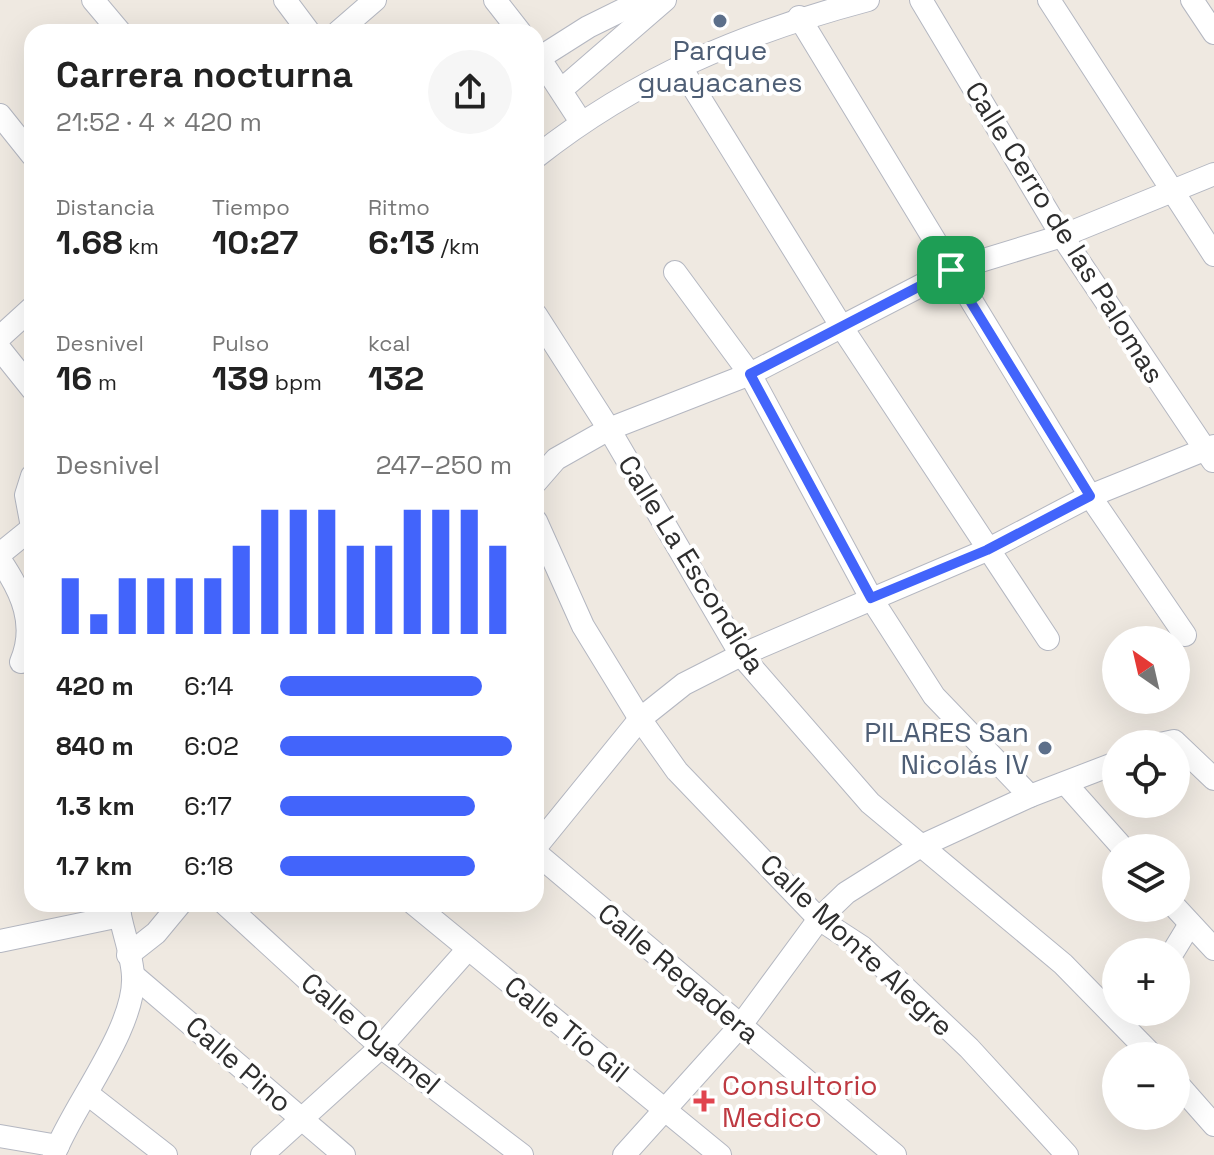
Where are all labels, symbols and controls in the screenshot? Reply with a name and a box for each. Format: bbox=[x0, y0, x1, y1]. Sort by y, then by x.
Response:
marker: Parque guayacanes bbox=[711, 12, 729, 30]
place label: Parque guayacanes bbox=[637, 32, 803, 100]
button: share bbox=[428, 50, 512, 134]
text: Carrera nocturna bbox=[56, 52, 353, 98]
street label: Calle Cerro de las Palomas bbox=[957, 74, 1173, 390]
text: 21:52 · 4 × 420 m bbox=[56, 105, 262, 139]
text: Distancia bbox=[56, 193, 155, 221]
text: Tiempo bbox=[212, 193, 290, 221]
text: Ritmo bbox=[368, 193, 430, 221]
text: 1.68 bbox=[56, 221, 123, 264]
text: 10:27 bbox=[212, 221, 298, 264]
text: 6:13 bbox=[368, 221, 435, 264]
text: km bbox=[123, 232, 159, 260]
text: /km bbox=[435, 232, 480, 260]
pin bbox=[917, 236, 985, 304]
icon: arrive bbox=[929, 248, 973, 292]
text: Desnivel bbox=[56, 329, 144, 357]
text: Pulso bbox=[212, 329, 269, 357]
text: kcal bbox=[368, 329, 410, 357]
text: 16 bbox=[56, 357, 92, 400]
text: 139 bbox=[212, 357, 269, 400]
text: 132 bbox=[368, 357, 424, 400]
text: m bbox=[92, 368, 117, 396]
text: bpm bbox=[269, 368, 322, 396]
text: Desnivel bbox=[56, 448, 160, 482]
text: 247–250 m bbox=[376, 448, 512, 482]
street label: Calle La Escondida bbox=[610, 448, 774, 680]
north arrow bbox=[1102, 626, 1190, 714]
map controls bbox=[1102, 626, 1190, 1130]
text: 420 m bbox=[56, 669, 134, 703]
text: 6:14 bbox=[184, 669, 234, 703]
place label: PILARES San Nicolás IV bbox=[864, 714, 1029, 782]
text: 840 m bbox=[56, 729, 134, 763]
text: 6:02 bbox=[184, 729, 239, 763]
button: locate bbox=[1102, 730, 1190, 818]
marker: PILARES San Nicolás IV bbox=[1036, 739, 1054, 757]
text: 1.3 km bbox=[56, 789, 135, 823]
text: 6:17 bbox=[184, 789, 232, 823]
button: layers bbox=[1102, 834, 1190, 922]
street label: Calle Monte Alegre bbox=[753, 846, 961, 1044]
text: 1.7 km bbox=[56, 849, 133, 883]
text: 6:18 bbox=[184, 849, 234, 883]
street label: Calle Regadera bbox=[591, 895, 767, 1051]
button: + bbox=[1102, 938, 1190, 1026]
street label: Calle Oyamel bbox=[294, 964, 448, 1102]
street label: Calle Tío Gil bbox=[497, 968, 637, 1090]
street label: Calle Pino bbox=[178, 1008, 300, 1120]
button: − bbox=[1102, 1042, 1190, 1130]
place label: Consultorio Medico bbox=[722, 1067, 878, 1135]
marker: Consultorio Medico bbox=[693, 1090, 715, 1112]

